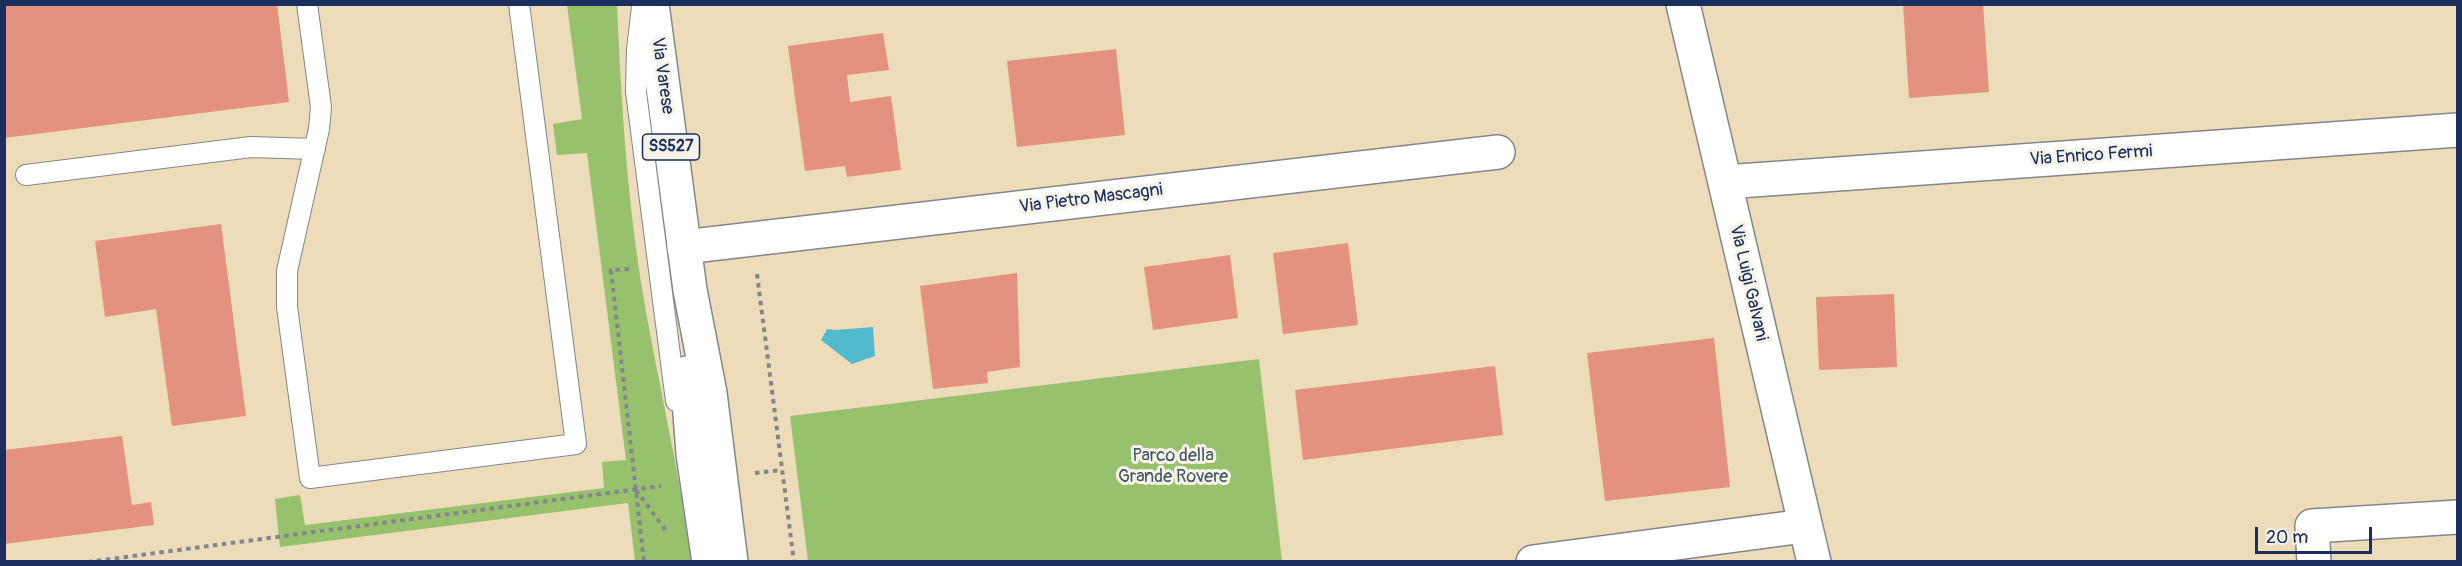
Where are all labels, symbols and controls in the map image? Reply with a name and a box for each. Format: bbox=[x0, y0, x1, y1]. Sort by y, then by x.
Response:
street label: Via Varese bbox=[646, 36, 678, 116]
road number: SS527 bbox=[642, 134, 700, 160]
street label: Via Enrico Fermi bbox=[2029, 141, 2153, 171]
street label: Via Pietro Mascagni bbox=[1018, 179, 1164, 219]
street label: Via Luigi Galvani bbox=[1724, 223, 1772, 343]
park label: Parco della Grande Rovere bbox=[1118, 445, 1228, 488]
scale bar bbox=[2258, 515, 2375, 553]
text: 20 m bbox=[2266, 526, 2308, 549]

